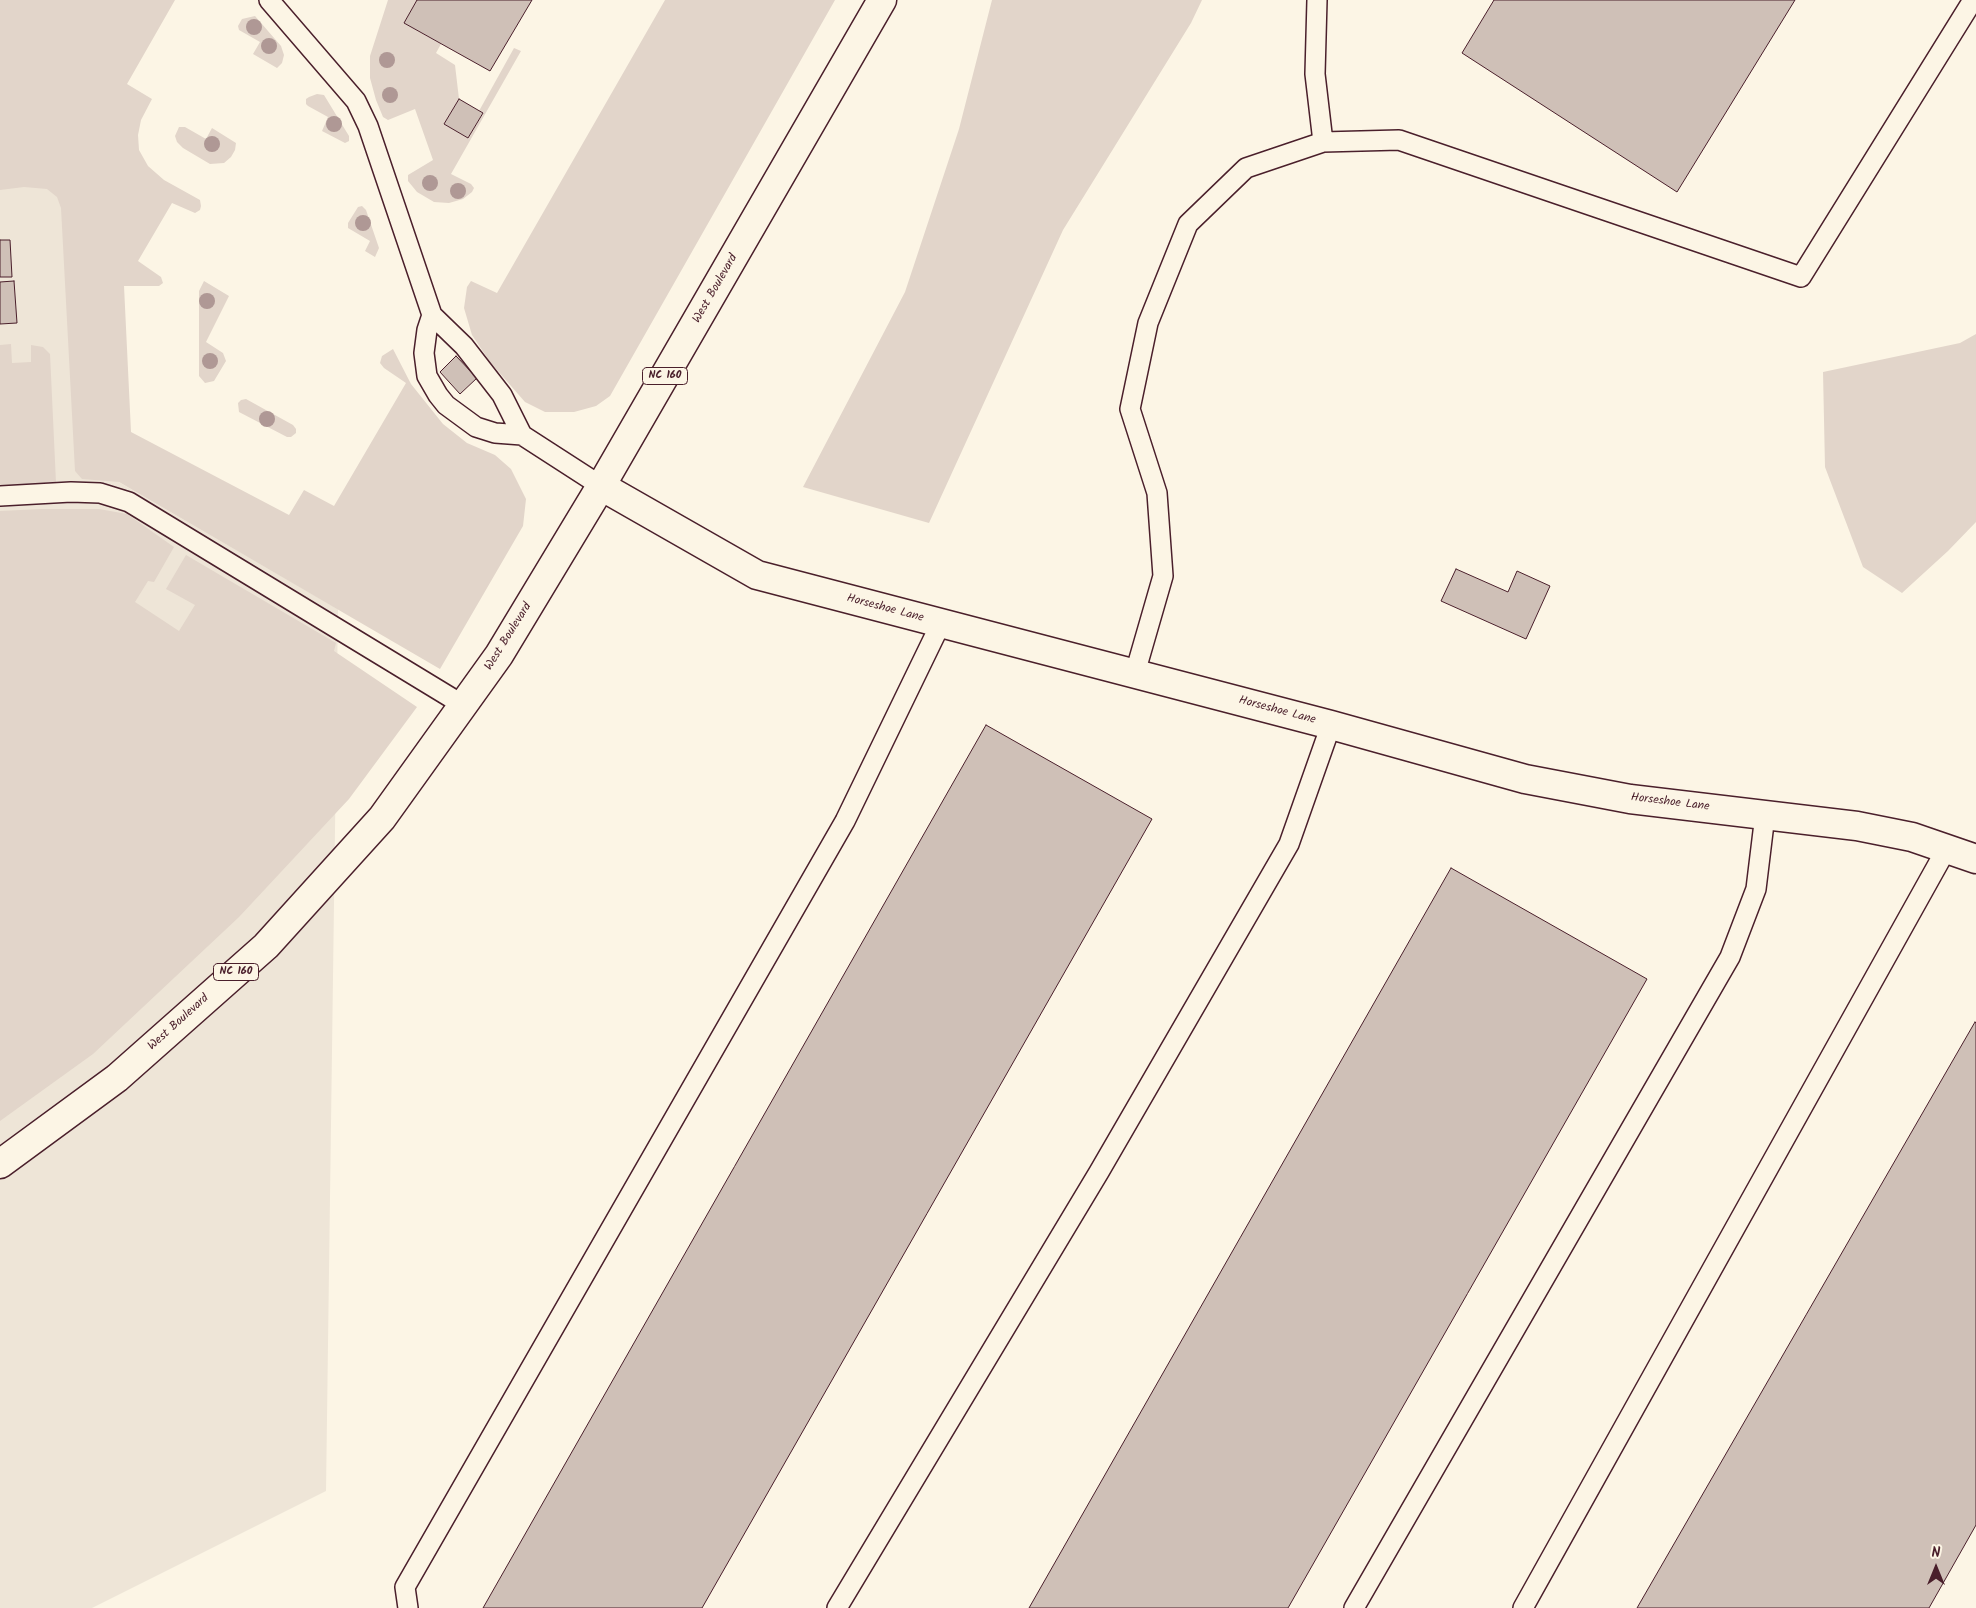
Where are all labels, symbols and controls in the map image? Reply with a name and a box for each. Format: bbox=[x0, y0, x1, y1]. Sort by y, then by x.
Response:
street label: West Boulevard bbox=[690, 252, 742, 326]
road number: NC 160 bbox=[642, 368, 688, 384]
street label: Horseshoe Lane bbox=[845, 592, 925, 626]
street label: West Boulevard bbox=[482, 600, 536, 674]
street label: Horseshoe Lane bbox=[1237, 694, 1317, 728]
street label: Horseshoe Lane bbox=[1630, 791, 1710, 815]
road number: NC 160 bbox=[214, 964, 258, 980]
street label: West Boulevard bbox=[145, 992, 213, 1054]
text: N bbox=[1932, 1542, 1940, 1564]
north arrow bbox=[1911, 1543, 1961, 1593]

